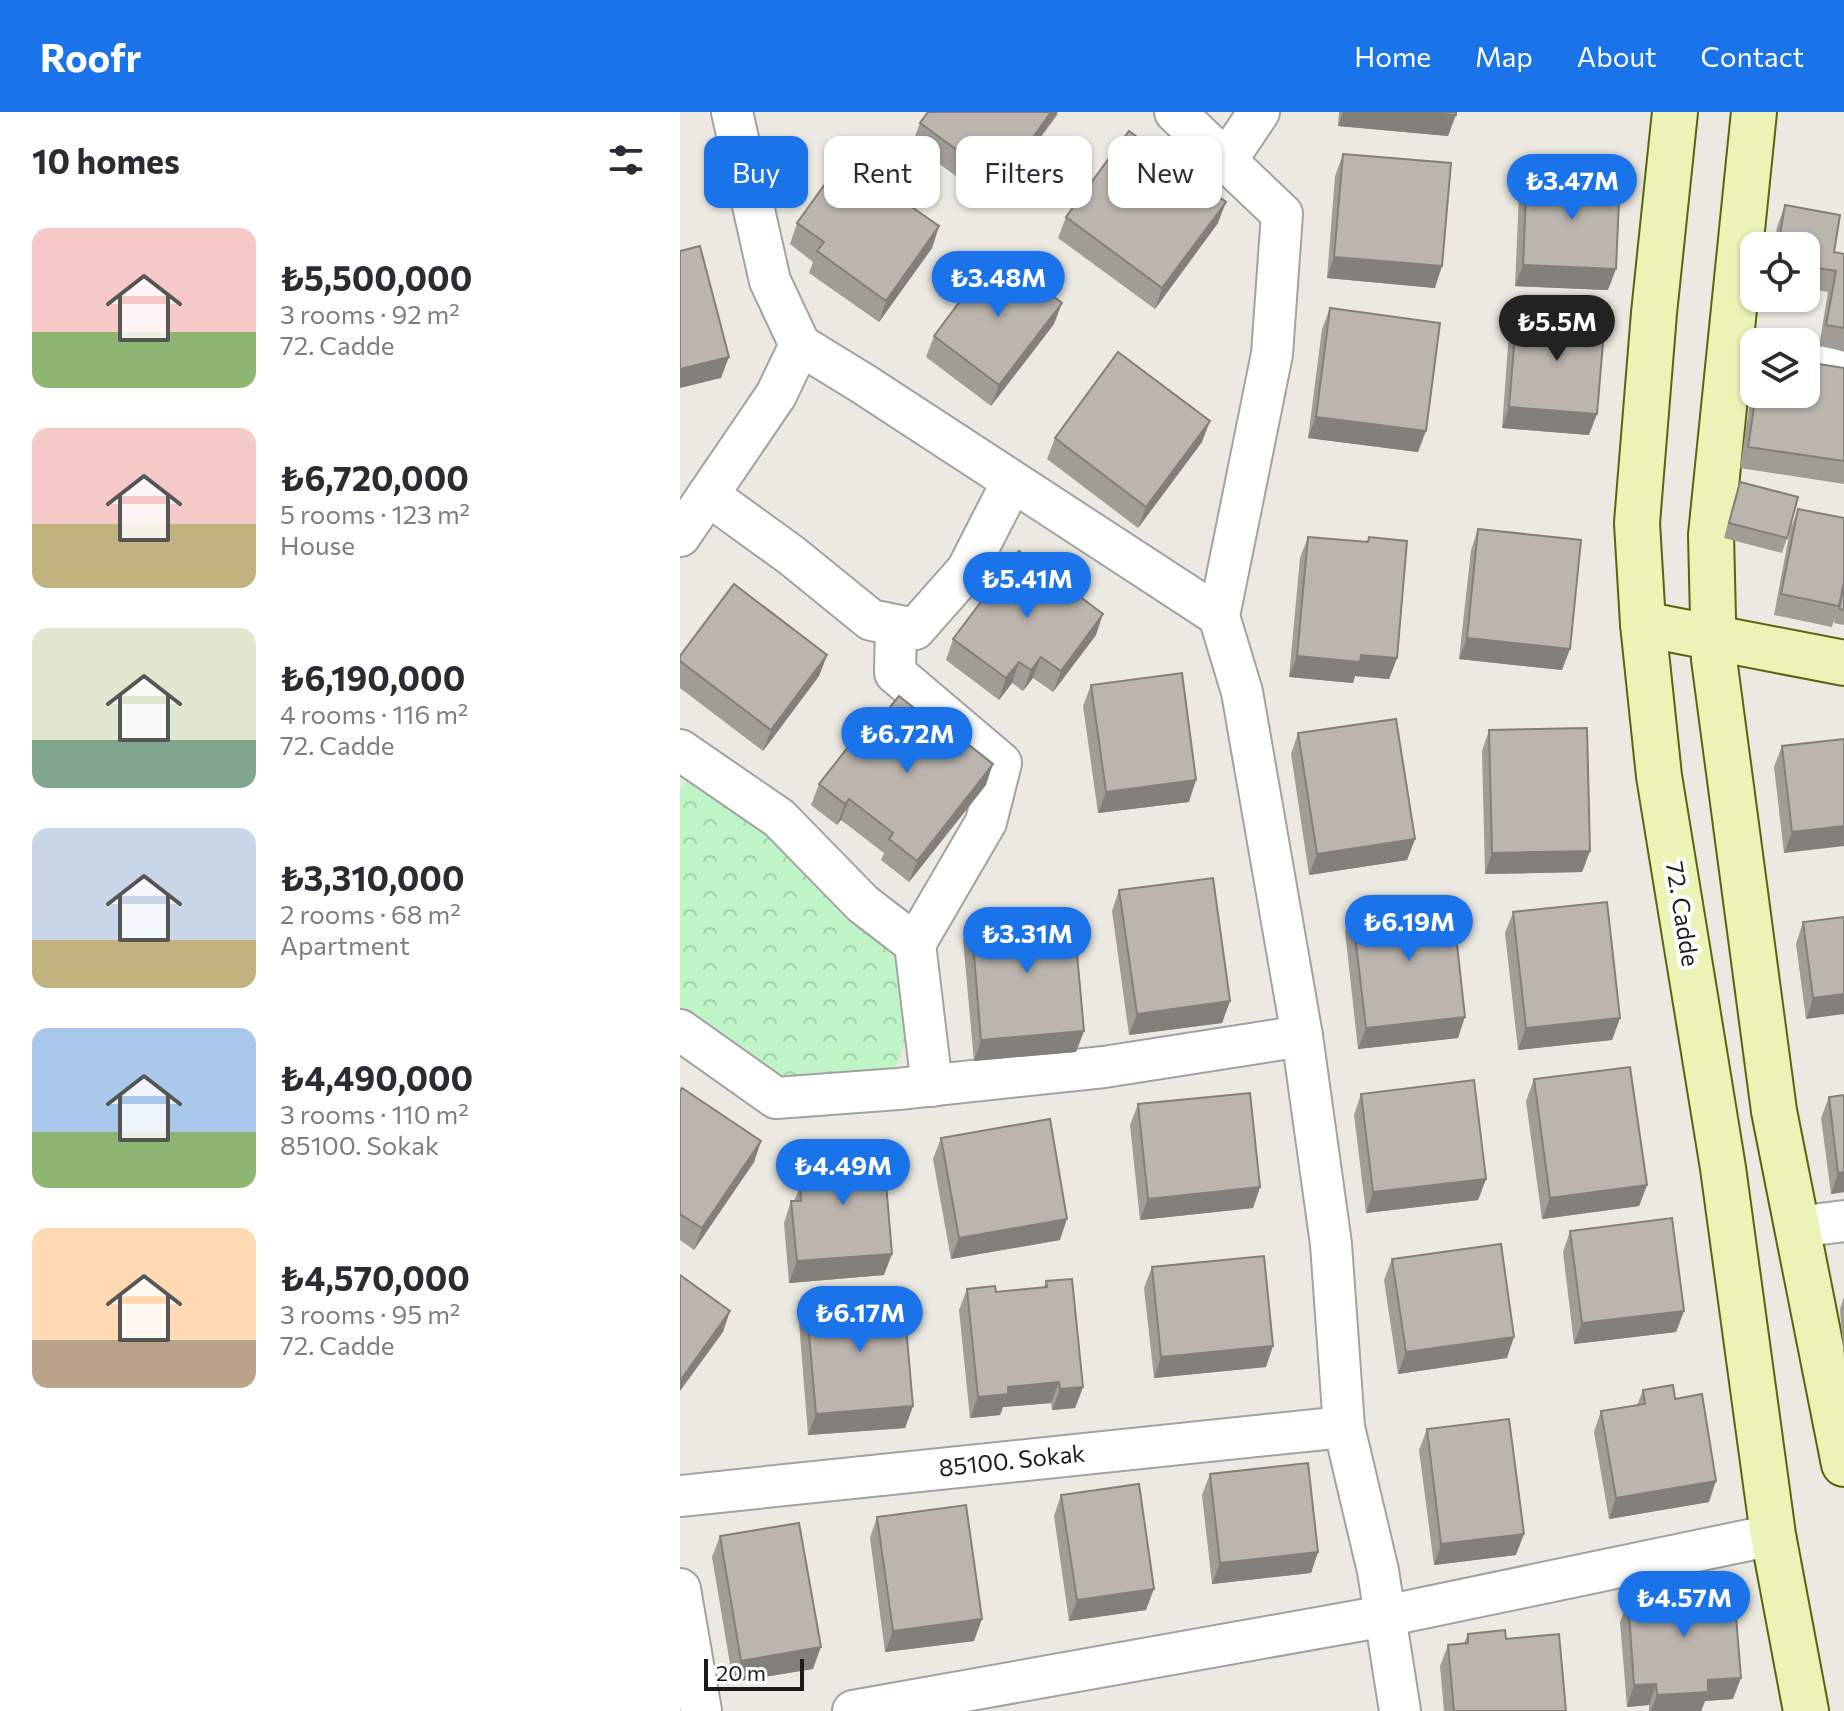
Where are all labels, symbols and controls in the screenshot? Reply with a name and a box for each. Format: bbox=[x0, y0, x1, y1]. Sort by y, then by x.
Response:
text: Roofr bbox=[40, 33, 141, 80]
text: Home bbox=[1354, 39, 1431, 73]
text: Map bbox=[1475, 39, 1533, 73]
text: About bbox=[1577, 39, 1657, 73]
text: Contact bbox=[1701, 39, 1804, 73]
chip: Buy bbox=[704, 136, 808, 208]
chip: Rent bbox=[824, 136, 940, 208]
chip: Filters bbox=[956, 136, 1092, 208]
chip: New bbox=[1108, 136, 1222, 208]
icon: filters bbox=[604, 138, 648, 182]
text: 10 homes bbox=[32, 139, 180, 181]
pin: ₺3.47M bbox=[1507, 154, 1637, 222]
text: ₺3.47M bbox=[1525, 164, 1619, 195]
map controls bbox=[1740, 232, 1820, 408]
button: locate bbox=[1740, 232, 1820, 312]
pin: ₺3.48M bbox=[933, 251, 1063, 319]
text: ₺5,500,000 bbox=[280, 256, 472, 298]
icon: home bbox=[96, 260, 192, 356]
text: ₺3.48M bbox=[950, 261, 1046, 292]
pin: ₺5.5M bbox=[1501, 295, 1613, 363]
text: 3 rooms · 92 m² bbox=[280, 298, 460, 329]
text: ₺5.5M bbox=[1517, 305, 1597, 336]
button: layers bbox=[1740, 328, 1820, 408]
text: 72. Cadde bbox=[280, 329, 394, 360]
text: ₺6,720,000 bbox=[280, 456, 469, 498]
icon: home bbox=[96, 460, 192, 556]
text: 5 rooms · 123 m² bbox=[280, 498, 470, 529]
text: House bbox=[280, 529, 355, 560]
pin: ₺5.41M bbox=[962, 552, 1092, 620]
text: ₺5.41M bbox=[981, 562, 1073, 593]
text: ₺6,190,000 bbox=[280, 656, 465, 698]
icon: home bbox=[96, 660, 192, 756]
text: 4 rooms · 116 m² bbox=[280, 698, 468, 729]
pin: ₺6.72M bbox=[842, 707, 972, 775]
text: ₺6.72M bbox=[859, 717, 955, 748]
text: 72. Cadde bbox=[280, 729, 394, 760]
text: ₺3,310,000 bbox=[280, 856, 465, 898]
street label: 72. Cadde bbox=[1661, 859, 1706, 968]
icon: home bbox=[96, 860, 192, 956]
pin: ₺6.19M bbox=[1344, 895, 1474, 963]
text: 2 rooms · 68 m² bbox=[280, 898, 461, 929]
text: ₺6.19M bbox=[1363, 905, 1455, 936]
pin: ₺3.31M bbox=[962, 907, 1092, 975]
text: ₺3.31M bbox=[981, 917, 1073, 948]
text: Apartment bbox=[280, 929, 410, 960]
text: ₺4,490,000 bbox=[280, 1056, 473, 1098]
icon: home bbox=[96, 1060, 192, 1156]
text: 3 rooms · 110 m² bbox=[280, 1098, 469, 1129]
text: 85100. Sokak bbox=[280, 1129, 439, 1160]
pin: ₺4.49M bbox=[778, 1139, 908, 1207]
text: ₺4.49M bbox=[794, 1149, 892, 1180]
text: ₺4,570,000 bbox=[280, 1256, 470, 1298]
icon: home bbox=[96, 1260, 192, 1356]
pin: ₺6.17M bbox=[795, 1286, 925, 1354]
text: ₺6.17M bbox=[815, 1296, 905, 1327]
text: 3 rooms · 95 m² bbox=[280, 1298, 460, 1329]
text: 72. Cadde bbox=[280, 1329, 394, 1360]
street label: 85100. Sokak bbox=[937, 1437, 1086, 1482]
pin: ₺4.57M bbox=[1619, 1571, 1749, 1639]
text: ₺4.57M bbox=[1636, 1581, 1732, 1612]
scale bar bbox=[704, 1655, 804, 1691]
text: 20 m bbox=[716, 1659, 766, 1686]

